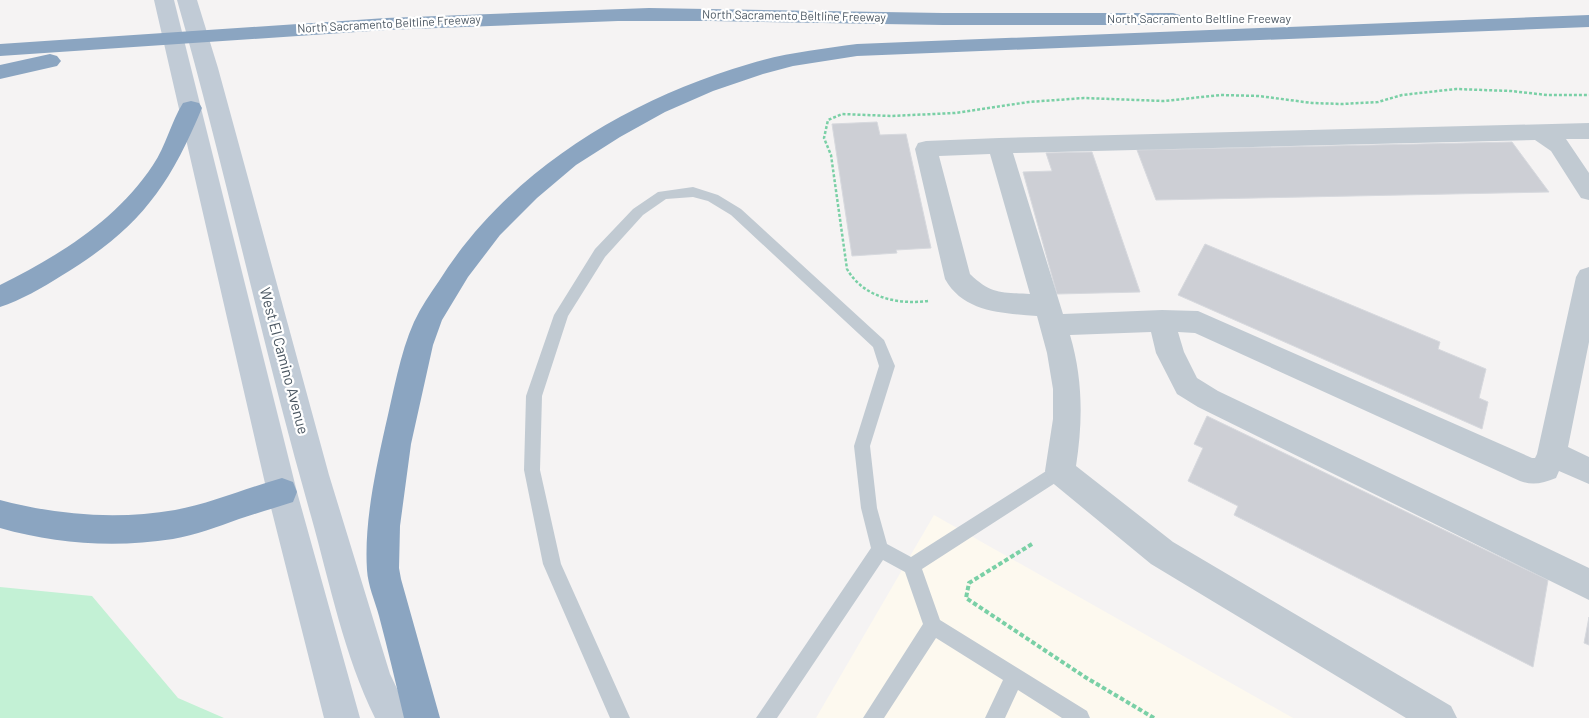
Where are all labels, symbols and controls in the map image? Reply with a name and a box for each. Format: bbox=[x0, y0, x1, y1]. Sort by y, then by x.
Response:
street label: North Sacramento Beltline Freeway bbox=[702, 6, 887, 24]
street label: North Sacramento Beltline Freeway bbox=[297, 11, 482, 35]
street label: North Sacramento Beltline Freeway bbox=[1107, 11, 1291, 25]
street label: West El Camino Avenue bbox=[257, 285, 313, 436]

